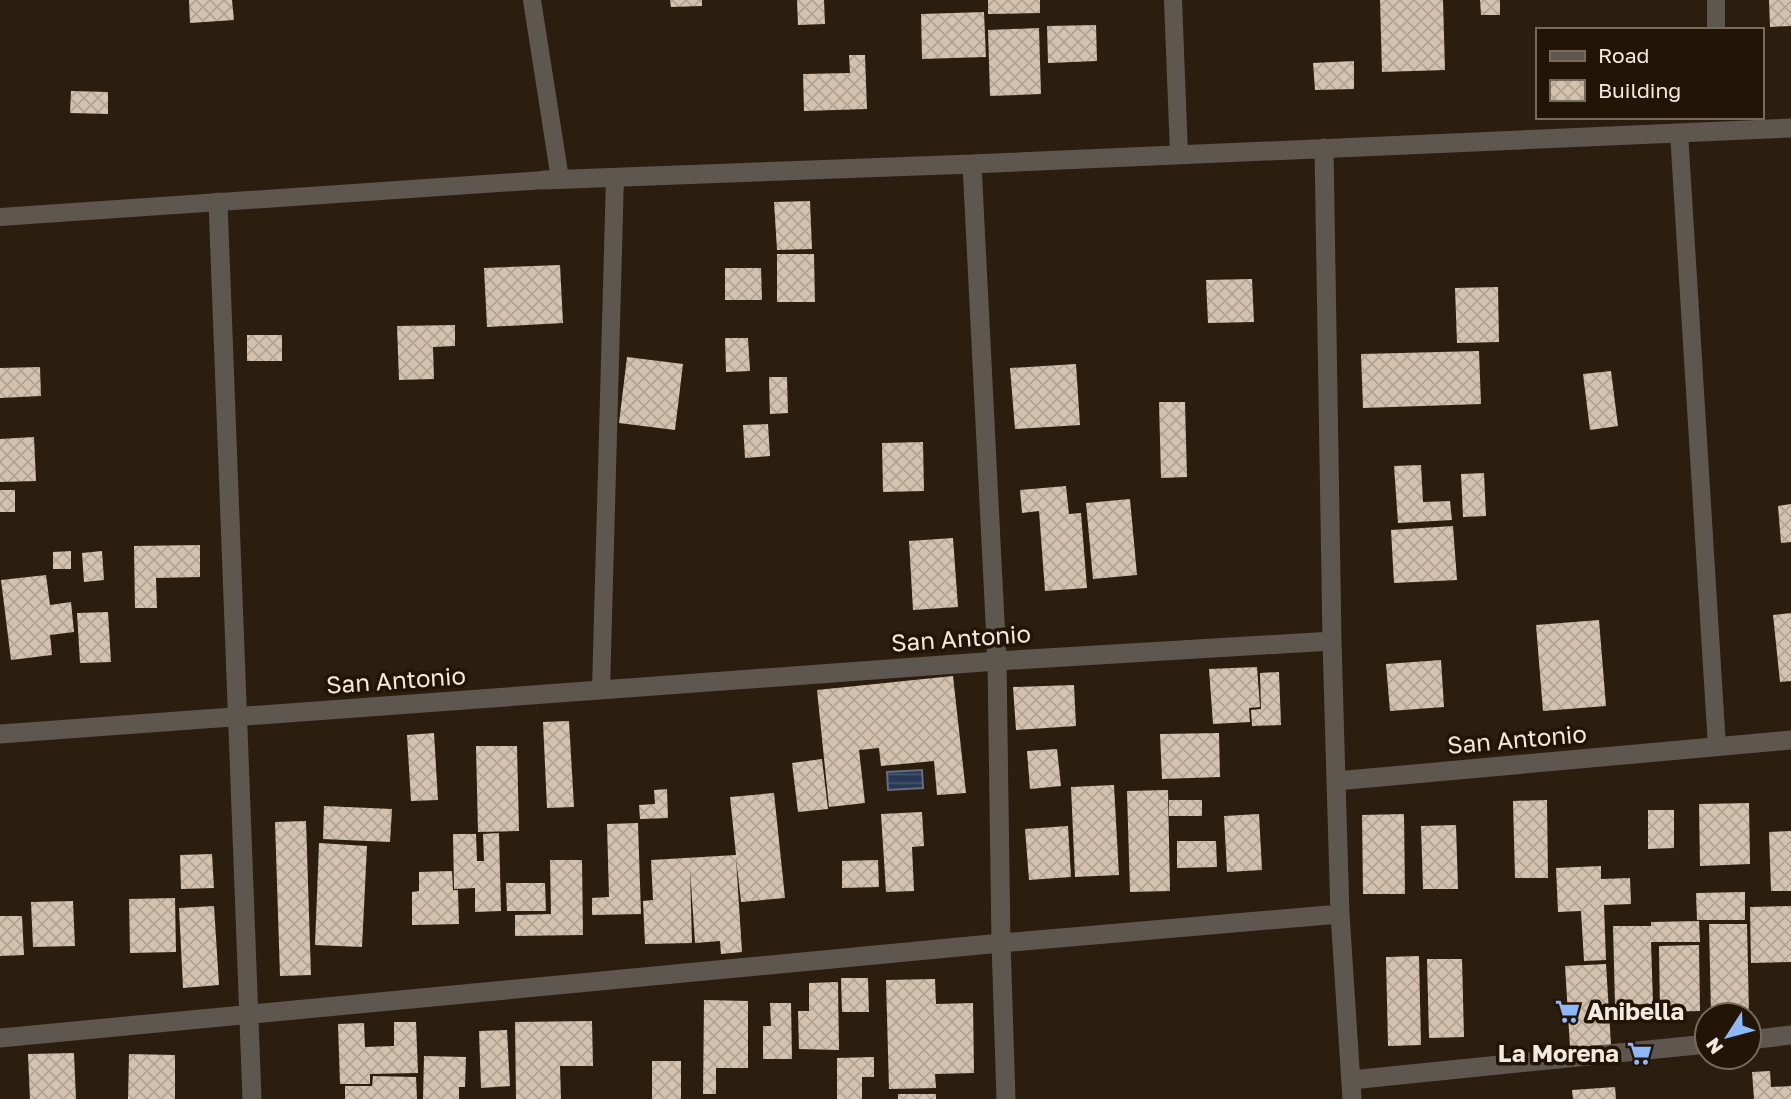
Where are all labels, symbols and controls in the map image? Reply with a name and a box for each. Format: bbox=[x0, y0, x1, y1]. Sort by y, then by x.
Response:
legend bbox=[1536, 28, 1763, 119]
text: Road bbox=[1598, 42, 1649, 68]
text: Building bbox=[1598, 77, 1681, 103]
street label: San Antonio bbox=[890, 618, 1032, 657]
street label: San Antonio bbox=[325, 660, 467, 699]
street label: San Antonio bbox=[1446, 718, 1588, 759]
place label: Anibella bbox=[1587, 996, 1684, 1025]
supermarket icon: Anibella bbox=[1553, 998, 1581, 1026]
north arrow bbox=[1693, 1001, 1763, 1071]
text: N bbox=[1700, 1034, 1727, 1059]
place label: La Morena bbox=[1498, 1038, 1619, 1067]
supermarket icon: La Morena bbox=[1625, 1040, 1653, 1068]

